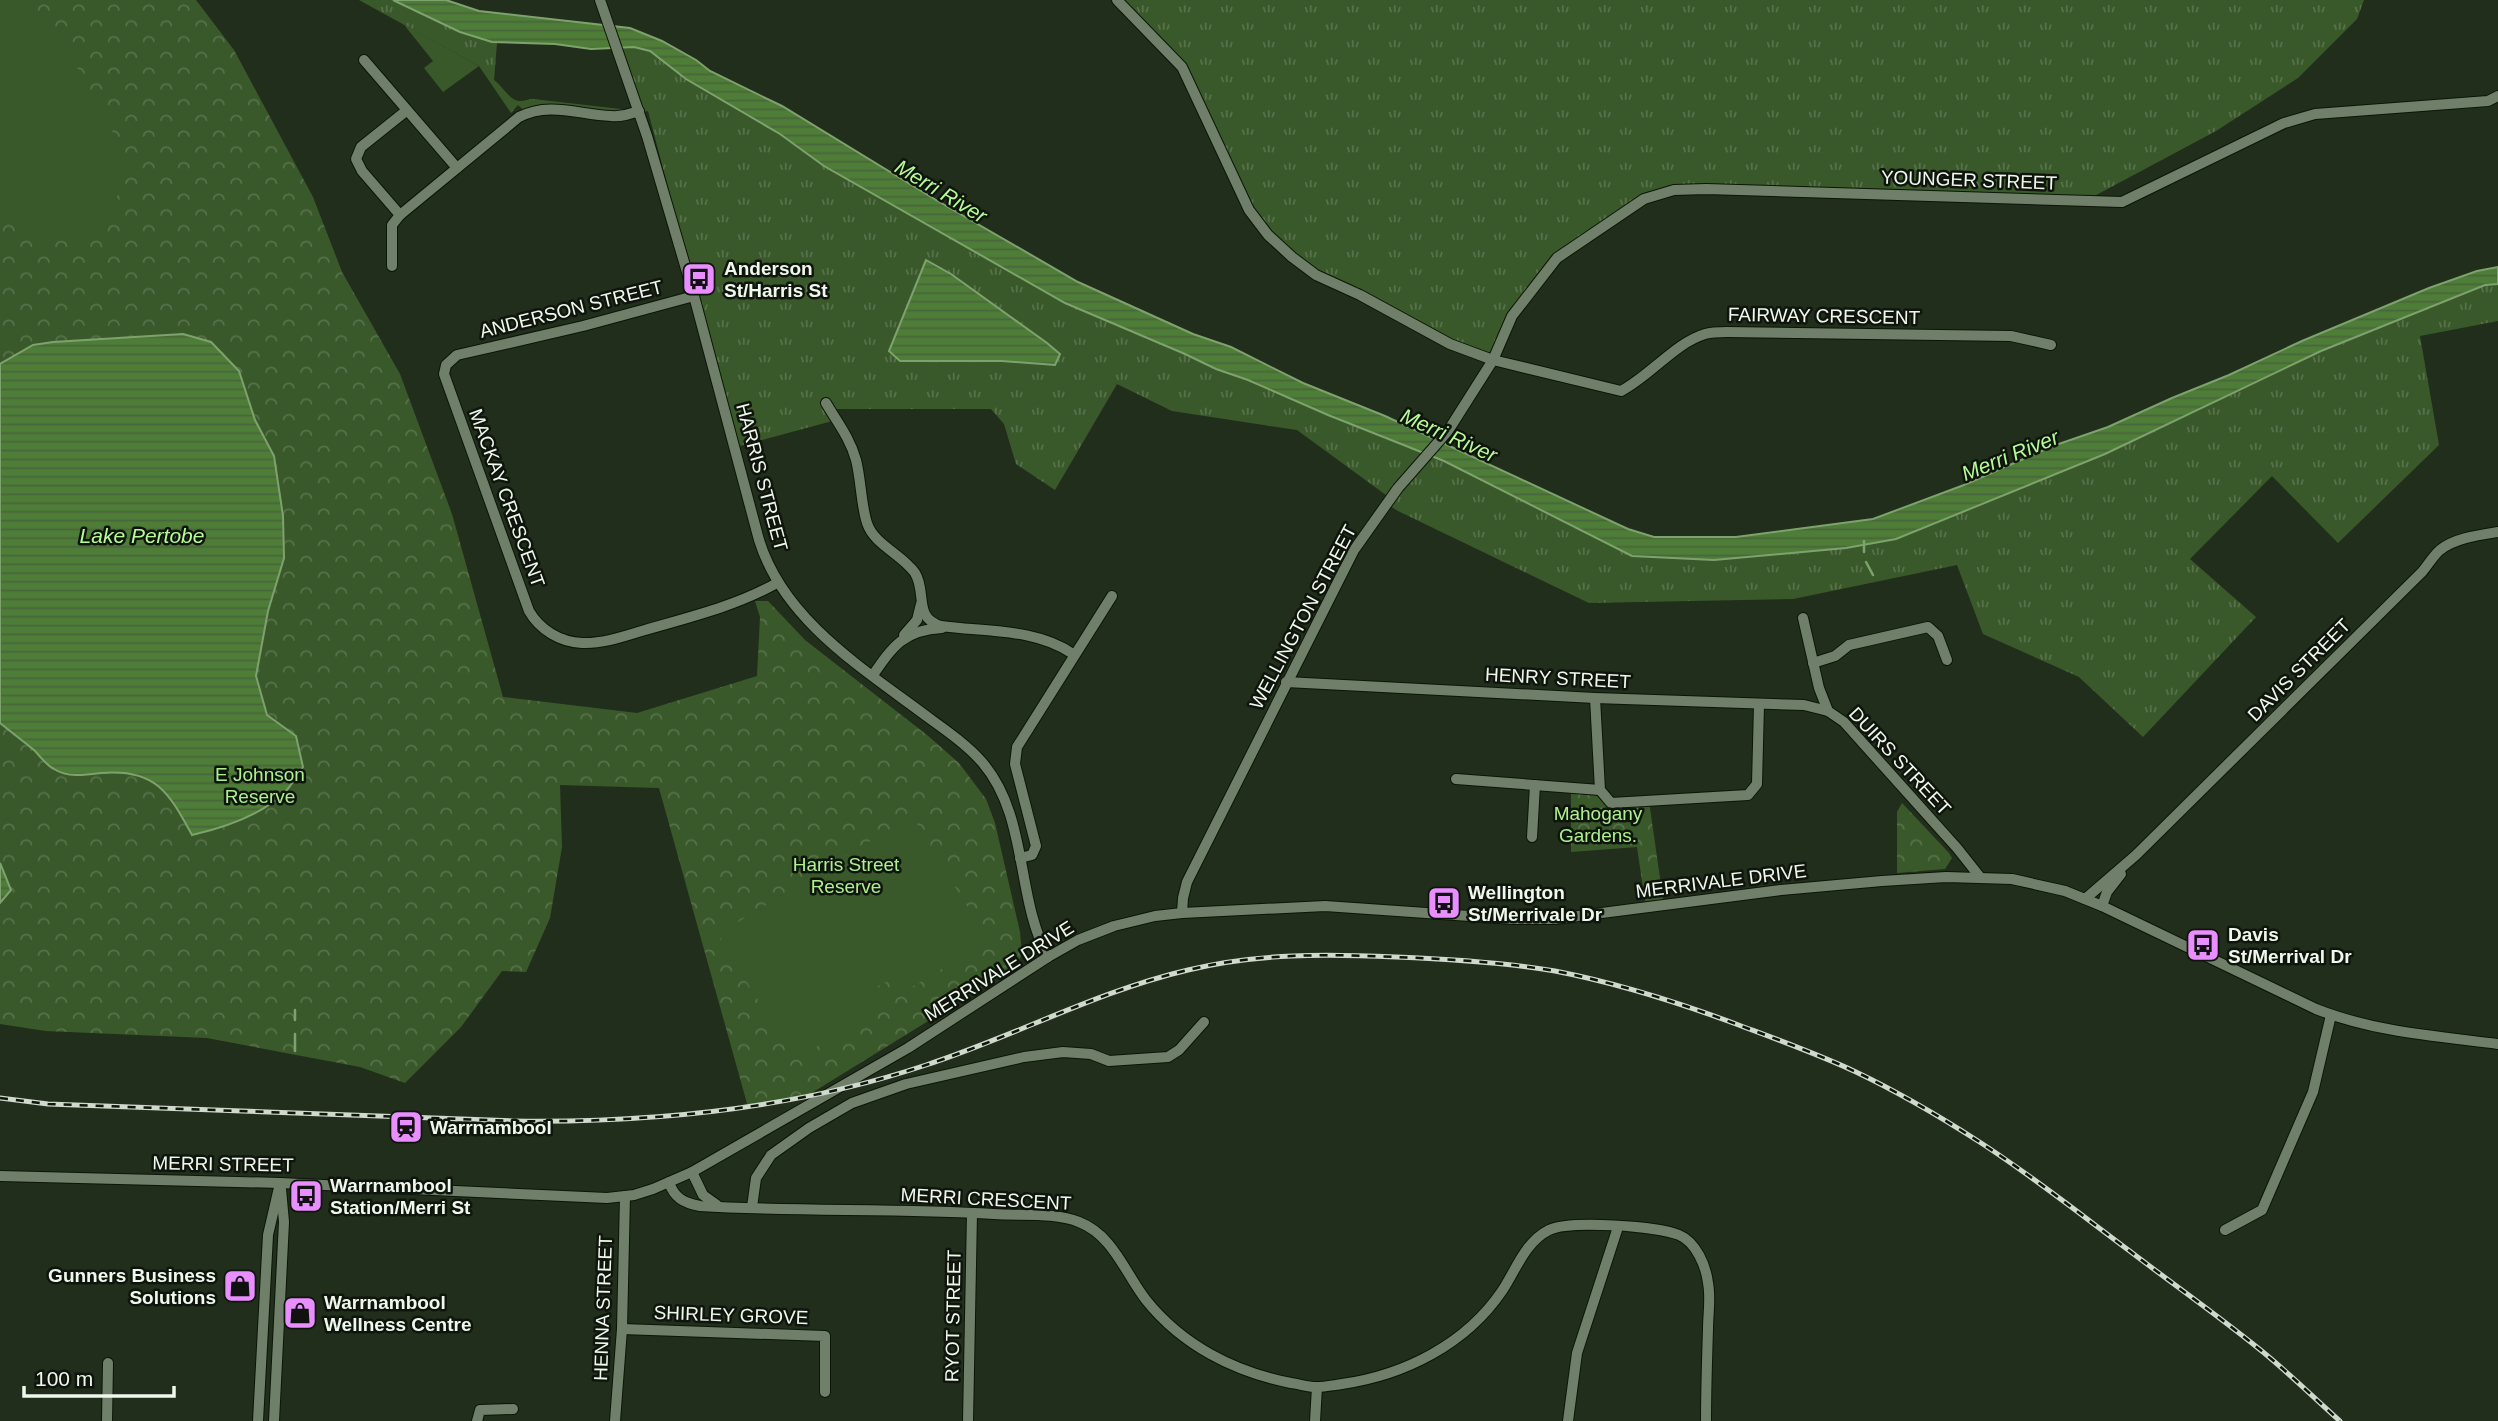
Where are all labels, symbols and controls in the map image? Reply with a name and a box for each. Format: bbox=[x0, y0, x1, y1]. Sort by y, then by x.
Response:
water label: Merri River bbox=[891, 155, 992, 228]
street label: YOUNGER STREET bbox=[1881, 166, 2058, 194]
place label: Anderson St/Harris St bbox=[724, 258, 828, 301]
bus stop icon: Anderson St/Harris St bbox=[680, 260, 718, 298]
street label: ANDERSON STREET bbox=[477, 276, 665, 342]
street label: FAIRWAY CRESCENT bbox=[1728, 304, 1921, 328]
street label: HARRIS STREET bbox=[732, 401, 792, 554]
water label: Merri River bbox=[1397, 404, 1501, 467]
street label: MACKAY CRESCENT bbox=[465, 406, 549, 590]
water label: Merri River bbox=[1958, 425, 2063, 485]
street label: WELLINGTON STREET bbox=[1245, 521, 1361, 713]
water label: Lake Pertobe bbox=[80, 524, 204, 547]
street label: DAVIS STREET bbox=[2244, 614, 2355, 725]
street label: HENRY STREET bbox=[1485, 664, 1632, 692]
street label: DUIRS STREET bbox=[1845, 703, 1955, 819]
park label: E Johnson Reserve bbox=[215, 764, 305, 807]
park label: Mahogany Gardens. bbox=[1554, 803, 1643, 846]
park label: Harris Street Reserve bbox=[793, 854, 900, 897]
street label: MERRIVALE DRIVE bbox=[1634, 860, 1808, 902]
place label: Wellington St/Merrivale Dr bbox=[1468, 882, 1603, 925]
bus stop icon: Wellington St/Merrivale Dr bbox=[1425, 884, 1463, 922]
street label: MERRIVALE DRIVE bbox=[921, 917, 1077, 1025]
place label: Davis St/Merrival Dr bbox=[2228, 924, 2352, 967]
bus stop icon: Davis St/Merrival Dr bbox=[2184, 926, 2222, 964]
station icon: Warrnambool bbox=[387, 1108, 425, 1146]
place label: Warrnambool bbox=[430, 1117, 552, 1138]
street label: MERRI STREET bbox=[152, 1152, 294, 1176]
place label: Warrnambool Station/Merri St bbox=[330, 1175, 471, 1218]
bus stop icon: Warrnambool Station/Merri St bbox=[287, 1177, 325, 1215]
street label: MERRI CRESCENT bbox=[900, 1184, 1072, 1214]
street label: HENNA STREET bbox=[590, 1234, 616, 1381]
street label: RYOT STREET bbox=[941, 1249, 965, 1382]
place label: Gunners Business Solutions bbox=[48, 1265, 216, 1308]
shop icon: Gunners Business Solutions bbox=[221, 1267, 259, 1305]
place label: Warrnambool Wellness Centre bbox=[324, 1292, 471, 1335]
shop icon: Warrnambool Wellness Centre bbox=[281, 1294, 319, 1332]
street label: SHIRLEY GROVE bbox=[653, 1302, 809, 1328]
scale bar bbox=[24, 1354, 175, 1398]
text: 100 m bbox=[35, 1367, 93, 1390]

